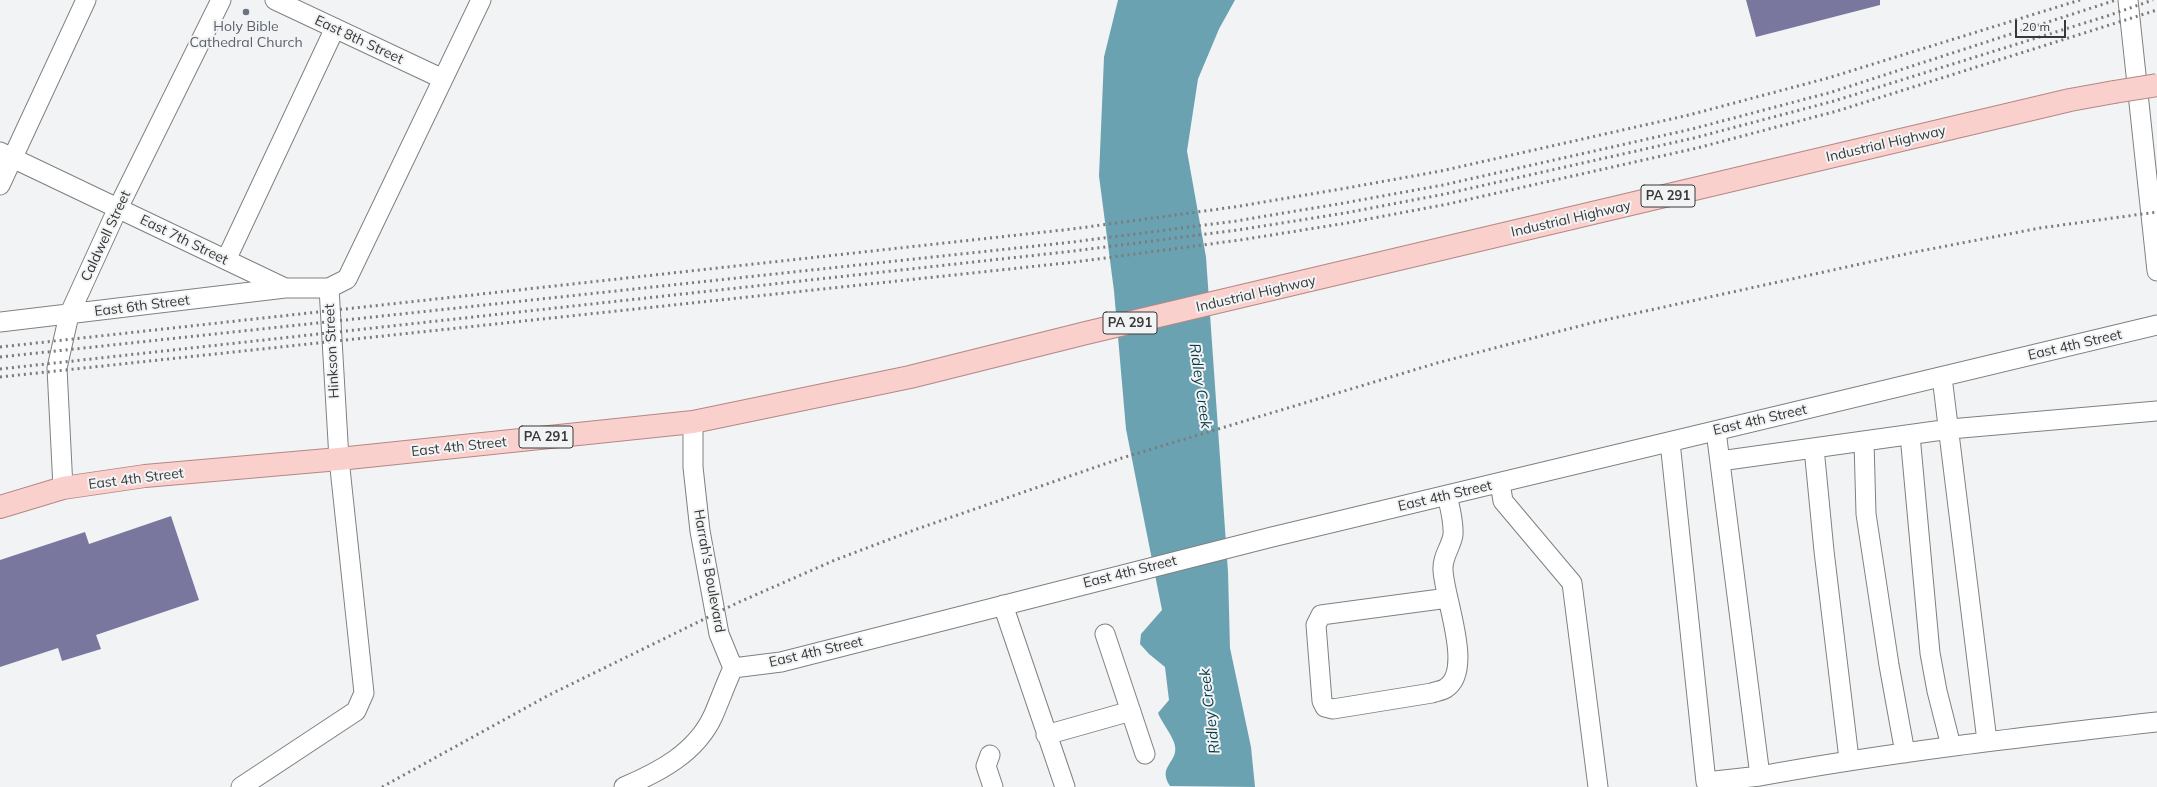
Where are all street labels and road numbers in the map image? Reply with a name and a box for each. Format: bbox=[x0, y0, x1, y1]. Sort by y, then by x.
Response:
street label: East 8th Street bbox=[312, 12, 406, 68]
street label: Industrial Highway bbox=[1825, 122, 1947, 166]
road number: PA 291 bbox=[1641, 185, 1695, 207]
street label: Caldwell Street bbox=[78, 188, 134, 284]
street label: Industrial Highway bbox=[1510, 197, 1632, 241]
street label: East 7th Street bbox=[137, 211, 231, 269]
street label: Industrial Highway bbox=[1195, 272, 1317, 316]
street label: East 6th Street bbox=[93, 292, 191, 320]
street label: Hinkson Street bbox=[321, 303, 343, 399]
road number: PA 291 bbox=[1103, 312, 1157, 334]
street label: East 4th Street bbox=[2026, 326, 2124, 364]
street label: East 4th Street bbox=[1711, 401, 1809, 439]
road number: PA 291 bbox=[519, 426, 573, 448]
street label: East 4th Street bbox=[410, 434, 508, 460]
street label: East 4th Street bbox=[87, 465, 185, 493]
street label: East 4th Street bbox=[1396, 477, 1494, 515]
street label: Harrah's Boulevard bbox=[690, 508, 728, 634]
street label: East 4th Street bbox=[1081, 552, 1179, 592]
street label: East 4th Street bbox=[767, 633, 865, 671]

